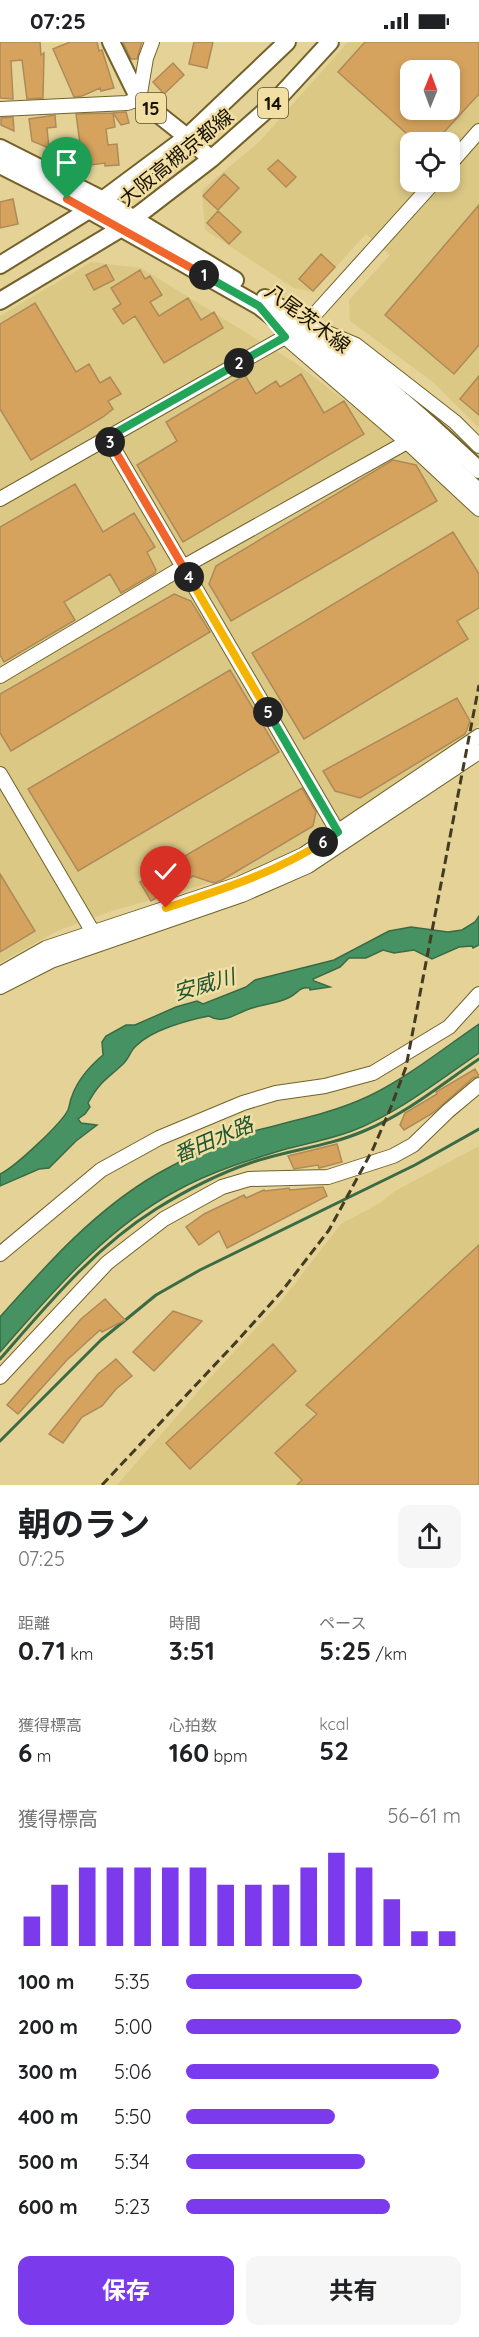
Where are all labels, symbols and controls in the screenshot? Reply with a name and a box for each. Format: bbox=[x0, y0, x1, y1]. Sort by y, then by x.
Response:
text: 07:25 bbox=[30, 7, 86, 35]
north arrow bbox=[400, 60, 460, 120]
map controls bbox=[400, 60, 460, 192]
road number: 14 bbox=[258, 88, 288, 118]
road number: 15 bbox=[136, 93, 166, 123]
street label: 大阪高槻京都線 bbox=[114, 103, 238, 211]
button: locate bbox=[400, 132, 460, 192]
pin bbox=[41, 137, 92, 199]
icon: arrive bbox=[50, 146, 83, 179]
pin: 1 bbox=[189, 260, 219, 290]
text: 1 bbox=[201, 265, 207, 285]
street label: 八尾茨木線 bbox=[261, 278, 355, 358]
pin: 2 bbox=[224, 348, 254, 378]
text: 2 bbox=[234, 353, 244, 373]
pin: 3 bbox=[95, 427, 125, 457]
text: 3 bbox=[106, 432, 114, 452]
pin: 4 bbox=[174, 562, 204, 592]
text: 4 bbox=[184, 567, 194, 587]
pin: 5 bbox=[253, 697, 283, 727]
text: 5 bbox=[263, 702, 273, 722]
pin: 6 bbox=[308, 827, 338, 857]
text: 6 bbox=[319, 832, 327, 852]
pin bbox=[140, 846, 191, 908]
icon: check bbox=[149, 855, 182, 888]
water label: 安威川 bbox=[170, 962, 240, 1005]
water label: 番田水路 bbox=[169, 1110, 259, 1167]
text: 朝のラン bbox=[18, 1503, 150, 1544]
button: share bbox=[398, 1505, 461, 1568]
text: 07:25 bbox=[18, 1546, 65, 1571]
text: 距離 bbox=[18, 1613, 50, 1633]
text: 時間 bbox=[169, 1613, 201, 1633]
text: ペース bbox=[319, 1613, 367, 1633]
text: 0.71 bbox=[18, 1634, 66, 1667]
text: 3:51 bbox=[169, 1634, 215, 1667]
text: 5:25 bbox=[319, 1634, 371, 1667]
text: km bbox=[66, 1644, 93, 1664]
text: /km bbox=[371, 1644, 407, 1664]
text: kcal bbox=[319, 1714, 349, 1734]
text: 獲得標高 bbox=[18, 1715, 82, 1735]
text: 心拍数 bbox=[169, 1715, 217, 1735]
text: 52 bbox=[319, 1734, 349, 1767]
text: 6 bbox=[18, 1736, 32, 1769]
text: 160 bbox=[169, 1736, 209, 1769]
text: m bbox=[32, 1746, 51, 1766]
text: bpm bbox=[209, 1746, 247, 1766]
text: 56–61 m bbox=[387, 1803, 461, 1828]
text: 獲得標高 bbox=[18, 1806, 98, 1831]
text: 100 m bbox=[18, 1969, 74, 1994]
text: 5:35 bbox=[114, 1969, 150, 1994]
text: 200 m bbox=[18, 2014, 78, 2039]
text: 5:00 bbox=[114, 2014, 152, 2039]
text: 300 m bbox=[18, 2059, 77, 2084]
text: 5:06 bbox=[114, 2059, 151, 2084]
text: 400 m bbox=[18, 2104, 78, 2129]
text: 5:50 bbox=[114, 2104, 151, 2129]
text: 500 m bbox=[18, 2149, 78, 2174]
text: 5:34 bbox=[114, 2149, 150, 2174]
text: 600 m bbox=[18, 2194, 78, 2219]
text: 5:23 bbox=[114, 2194, 150, 2219]
button: 保存 bbox=[18, 2256, 234, 2325]
button: 共有 bbox=[246, 2256, 461, 2325]

